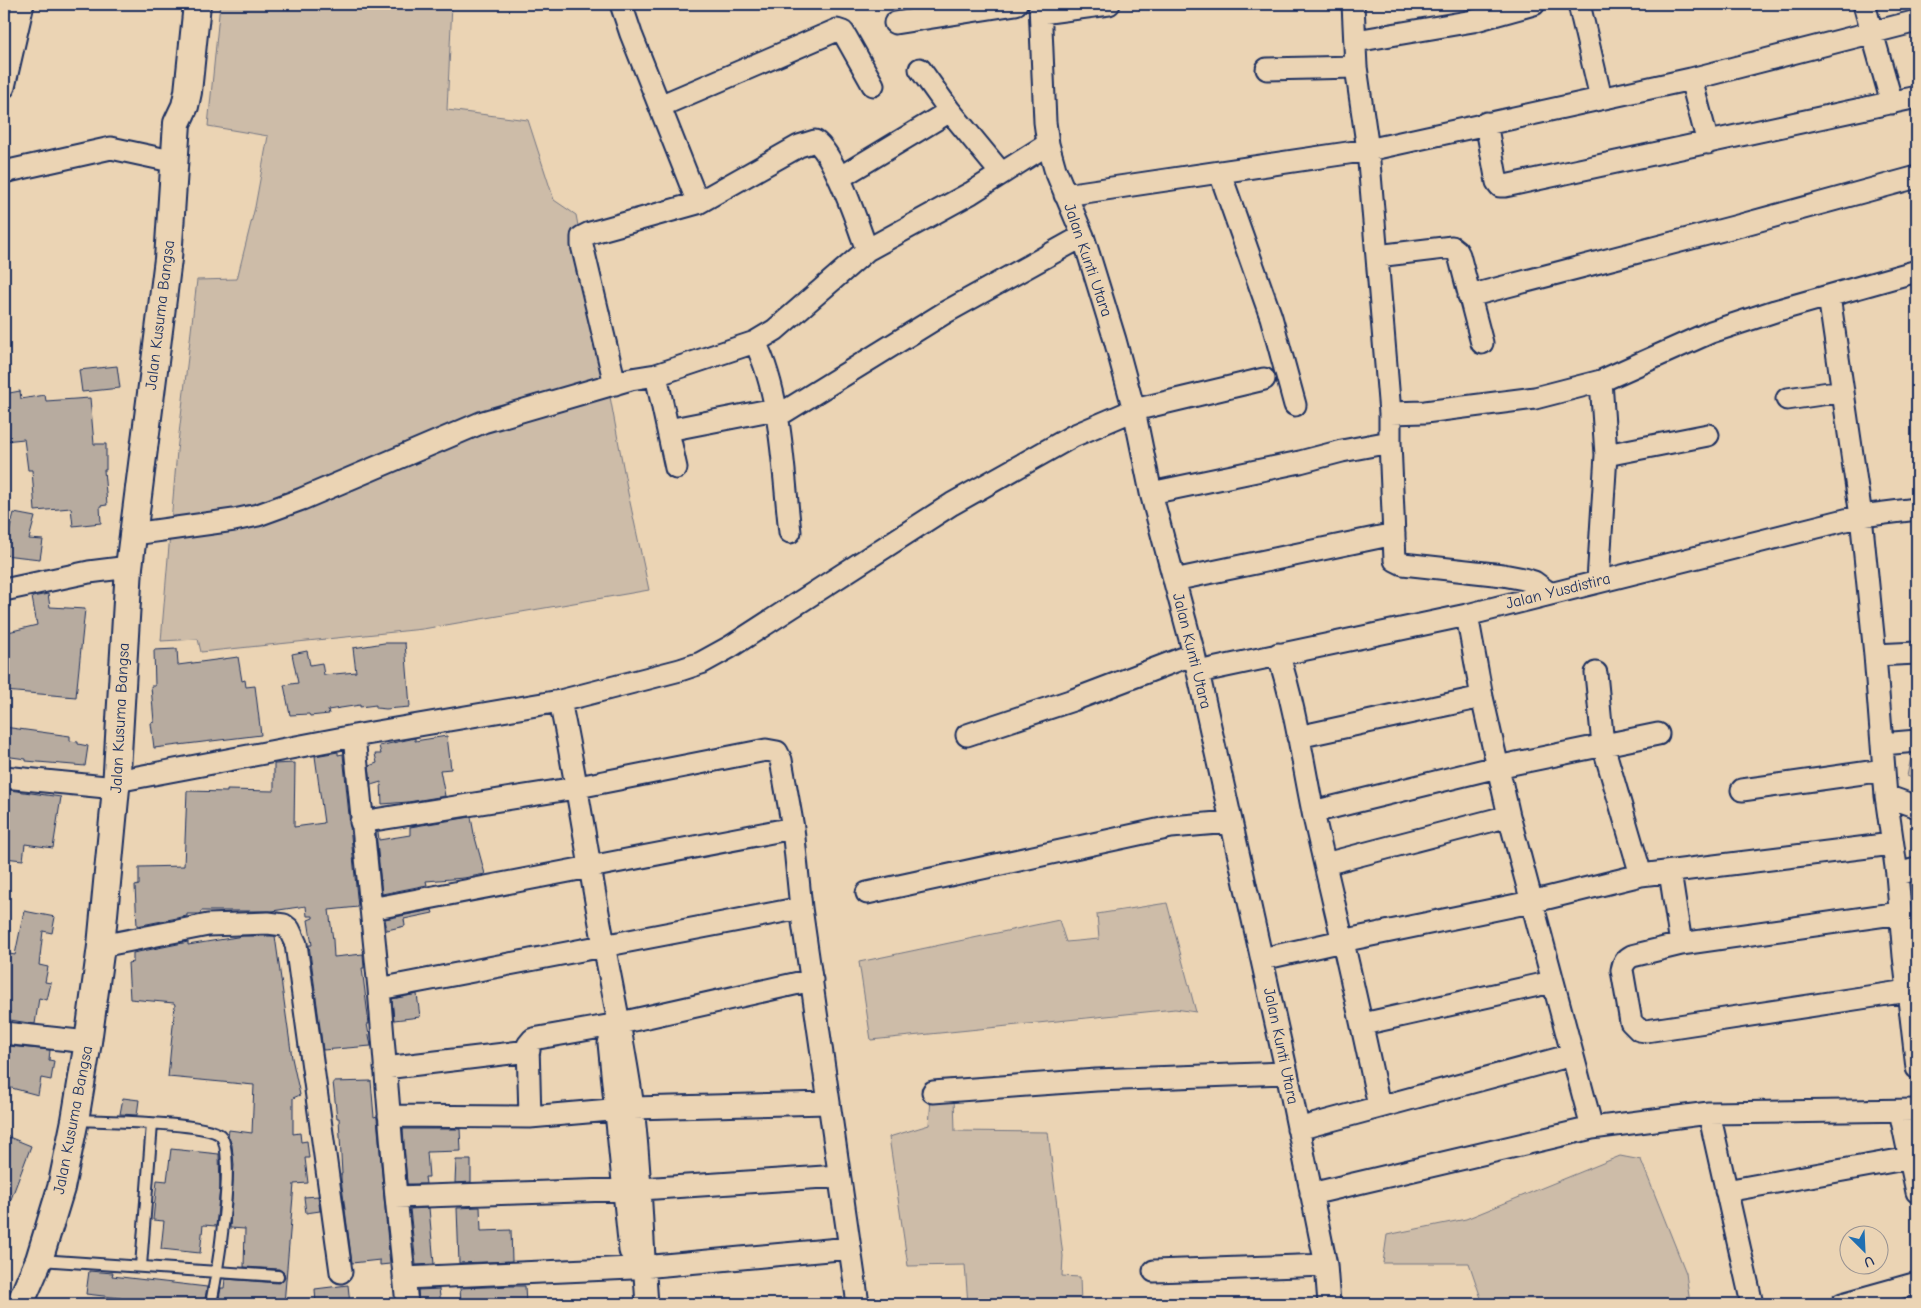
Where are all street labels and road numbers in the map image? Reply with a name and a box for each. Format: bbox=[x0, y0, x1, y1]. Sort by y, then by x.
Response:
street label: Jalan Kunti Utara bbox=[1060, 201, 1116, 319]
street label: Jalan Kusuma Bangsa bbox=[142, 239, 178, 391]
street label: Jalan Yusdistira bbox=[1504, 569, 1612, 613]
street label: Jalan Kunti Utara bbox=[1169, 591, 1215, 711]
street label: Jalan Kusuma Bangsa bbox=[107, 642, 133, 794]
street label: Jalan Kunti Utara bbox=[1260, 986, 1302, 1106]
street label: Jalan Kusuma Bangsa bbox=[50, 1044, 96, 1196]

